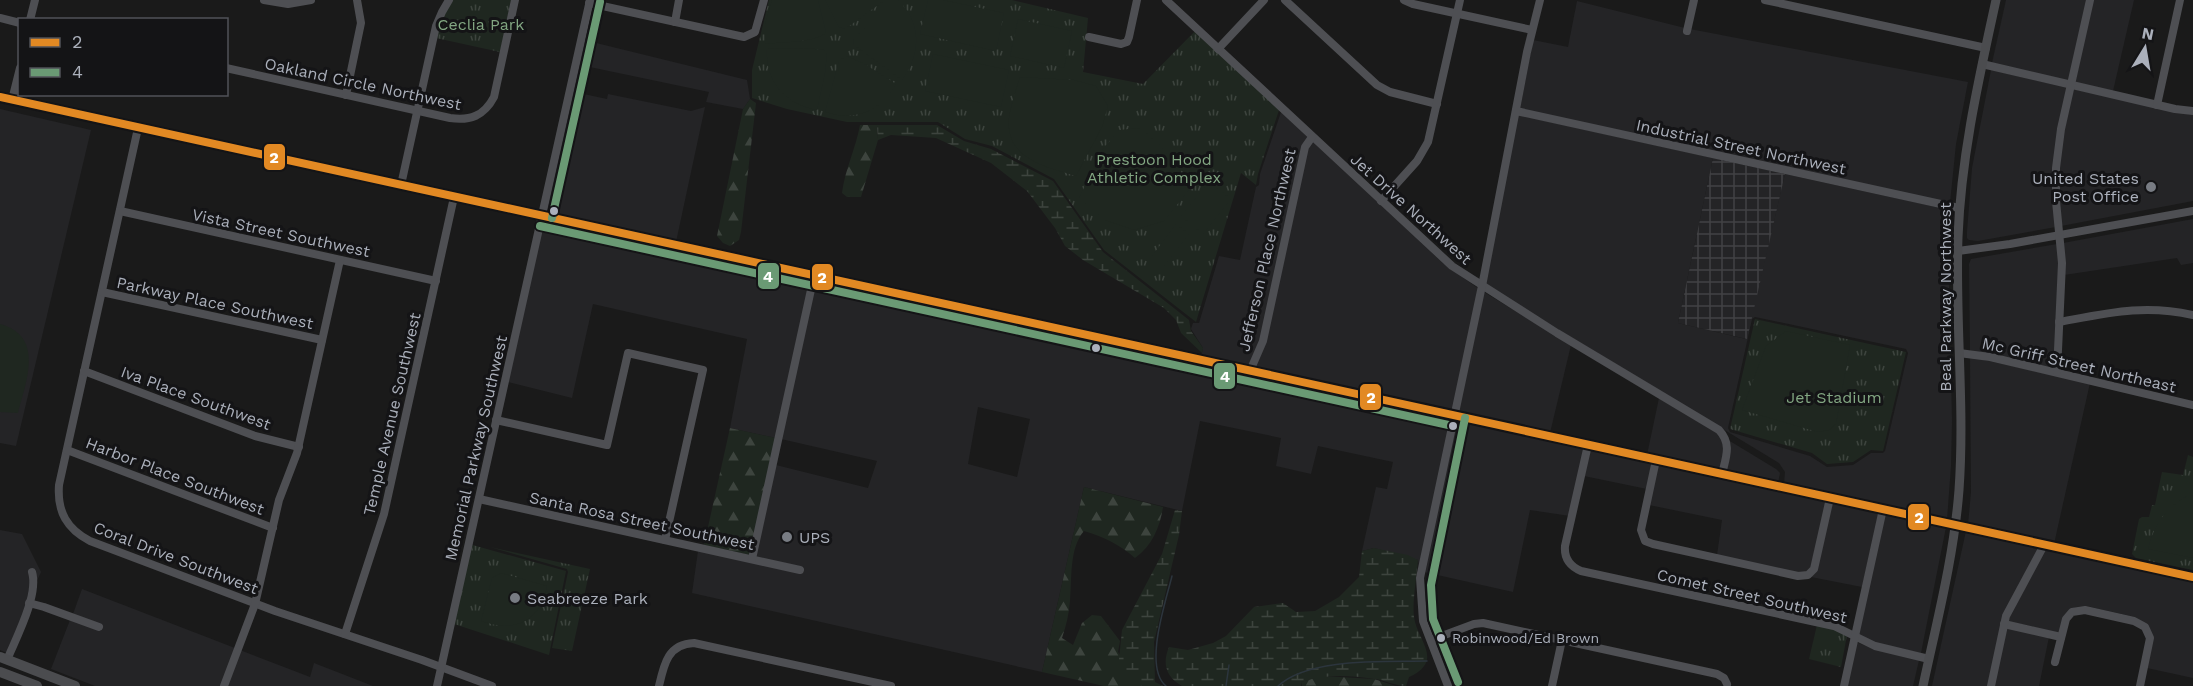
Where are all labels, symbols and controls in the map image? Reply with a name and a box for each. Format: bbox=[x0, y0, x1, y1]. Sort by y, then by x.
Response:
park label: Ceclia Park bbox=[438, 15, 524, 34]
legend bbox=[18, 18, 228, 96]
north arrow bbox=[2115, 18, 2175, 78]
text: N bbox=[2140, 23, 2155, 44]
text: 2 bbox=[72, 31, 83, 52]
street label: Oakland Circle Northwest bbox=[263, 54, 463, 114]
text: 4 bbox=[72, 61, 83, 82]
street label: Industrial Street Northwest bbox=[1634, 115, 1848, 179]
line badge: 2 bbox=[263, 143, 286, 171]
street label: Jefferson Place Northwest bbox=[1234, 146, 1300, 353]
text: 2 bbox=[269, 148, 279, 167]
park label: Prestoon Hood Athletic Complex bbox=[1087, 150, 1221, 187]
street label: Jet Drive Northwest bbox=[1346, 150, 1476, 269]
place label: United States Post Office bbox=[2032, 169, 2139, 206]
marker: United States Post Office bbox=[2144, 180, 2158, 194]
street label: Beal Parkway Northwest bbox=[1936, 202, 1955, 392]
street label: Vista Street Southwest bbox=[190, 205, 372, 261]
unlabelled marker bbox=[548, 205, 560, 217]
line badge: 4 bbox=[757, 262, 780, 290]
line badge: 2 bbox=[811, 263, 834, 291]
text: 4 bbox=[763, 267, 773, 286]
text: 2 bbox=[817, 268, 827, 287]
street label: Parkway Place Southwest bbox=[115, 273, 315, 333]
street label: Temple Avenue Southwest bbox=[359, 311, 425, 517]
street label: Memorial Parkway Southwest bbox=[441, 333, 511, 562]
street label: Mc Griff Street Northeast bbox=[1980, 333, 2178, 397]
unlabelled marker bbox=[1090, 342, 1102, 354]
street label: Iva Place Southwest bbox=[118, 362, 274, 434]
line badge: 4 bbox=[1213, 362, 1236, 390]
text: 4 bbox=[1220, 367, 1230, 386]
line badge: 2 bbox=[1359, 383, 1382, 411]
text: 2 bbox=[1366, 388, 1376, 407]
park label: Jet Stadium bbox=[1786, 388, 1882, 407]
unlabelled marker bbox=[1447, 420, 1459, 432]
street label: Harbor Place Southwest bbox=[83, 433, 267, 519]
street label: Santa Rosa Street Southwest bbox=[528, 488, 757, 554]
line badge: 2 bbox=[1907, 503, 1930, 531]
text: 2 bbox=[1914, 508, 1924, 527]
street label: Coral Drive Southwest bbox=[91, 518, 261, 598]
place label: UPS bbox=[799, 528, 830, 547]
marker: UPS bbox=[780, 530, 794, 544]
street label: Comet Street Southwest bbox=[1655, 565, 1849, 627]
place label: Seabreeze Park bbox=[527, 589, 648, 608]
marker: Seabreeze Park bbox=[508, 591, 522, 605]
place label: Robinwood/Ed Brown bbox=[1452, 630, 1599, 646]
marker: Robinwood/Ed Brown bbox=[1435, 632, 1447, 644]

